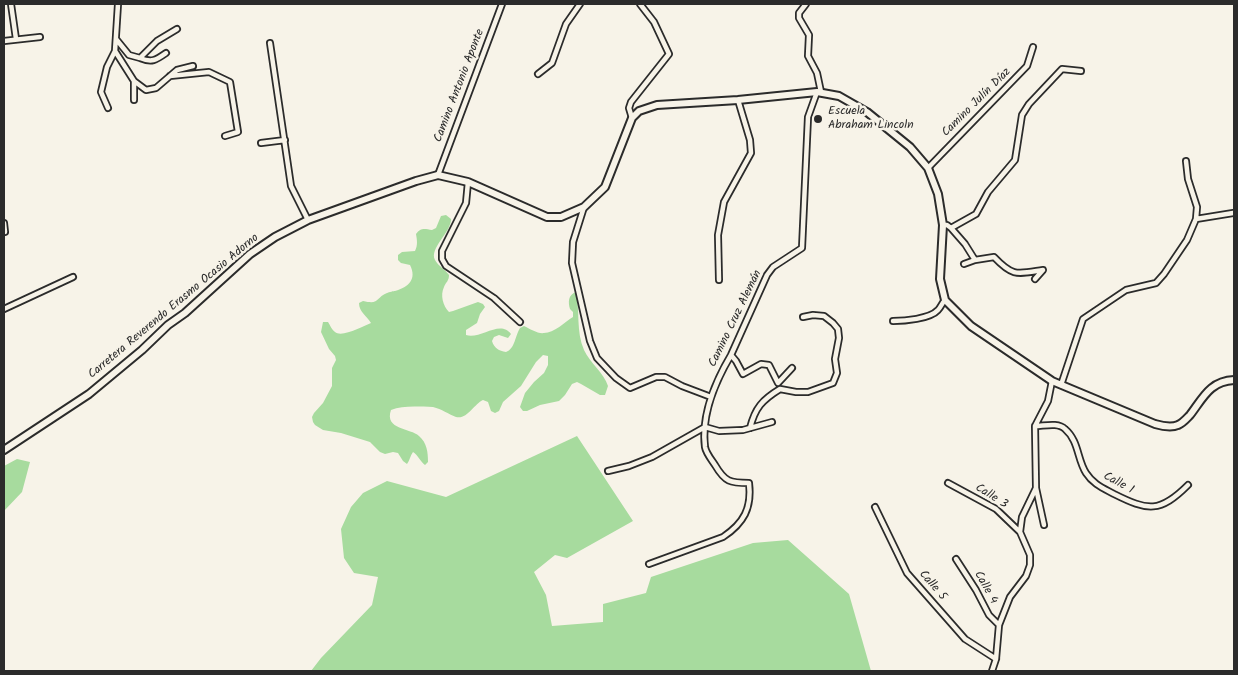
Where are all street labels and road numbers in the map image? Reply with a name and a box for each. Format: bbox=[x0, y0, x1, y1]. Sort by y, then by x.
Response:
street label: Camino Antonio Aponte bbox=[432, 27, 488, 145]
street label: Camino Julín Díaz bbox=[939, 65, 1015, 141]
street label: Carretera Reverendo Erasmo Ocasio Adorno bbox=[86, 231, 262, 383]
street label: Camino Cruz Alemán bbox=[706, 268, 766, 370]
street label: Calle 1 bbox=[1100, 470, 1136, 498]
street label: Calle 3 bbox=[972, 481, 1010, 513]
street label: Calle 5 bbox=[915, 568, 949, 604]
street label: Calle 4 bbox=[970, 569, 1000, 607]

